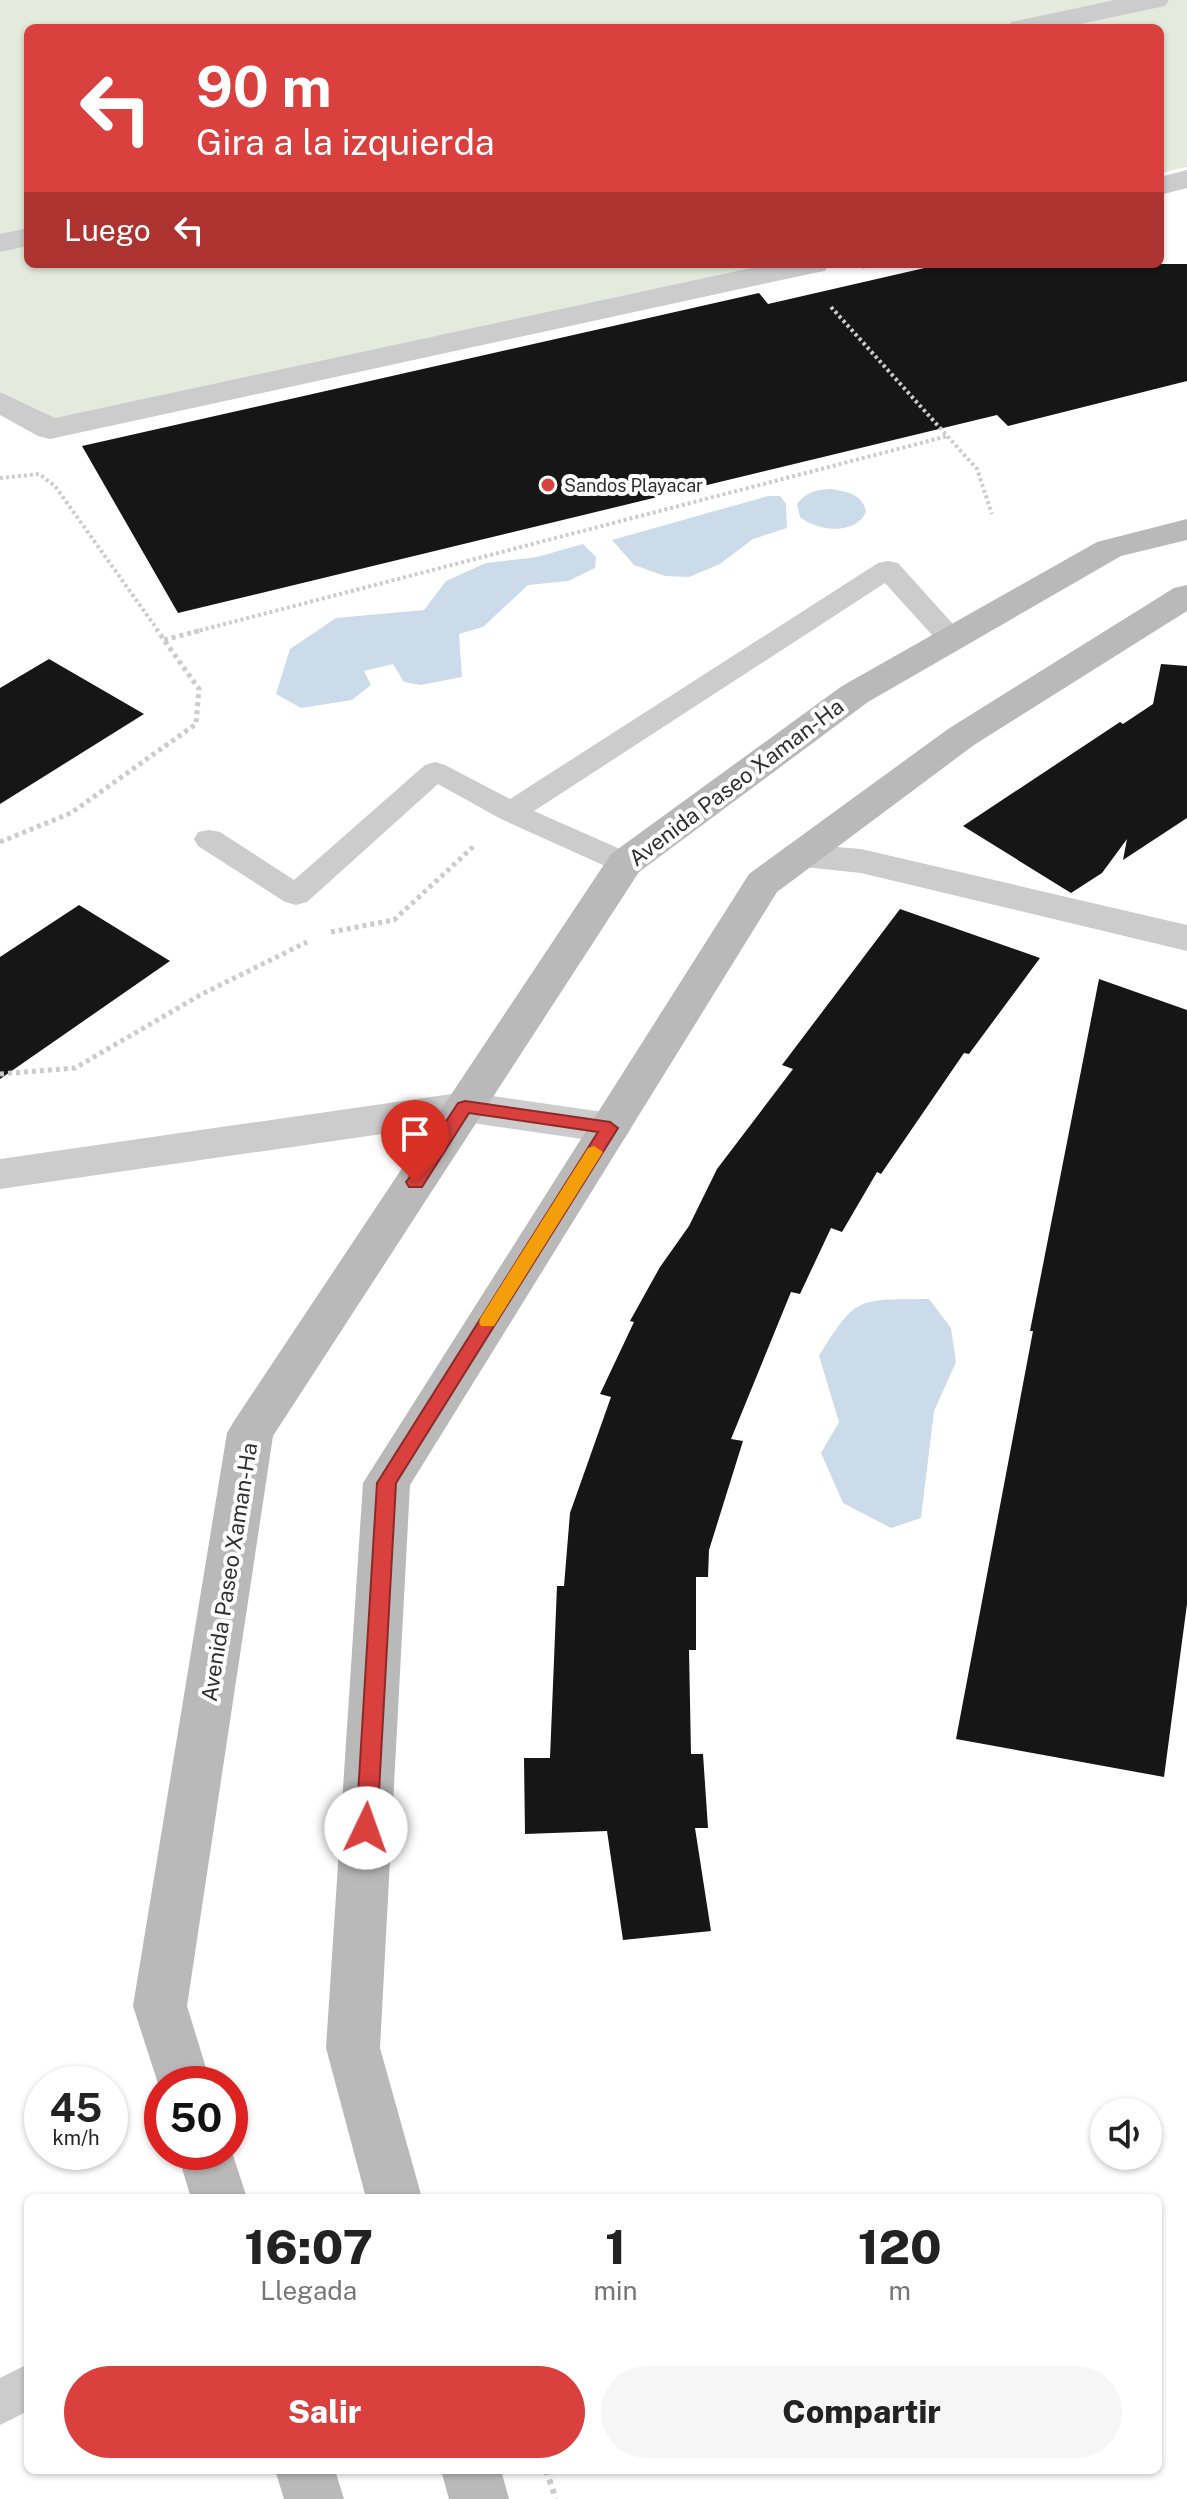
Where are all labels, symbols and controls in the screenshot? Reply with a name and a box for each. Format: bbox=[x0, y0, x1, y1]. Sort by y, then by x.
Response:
text: 90 m bbox=[196, 54, 332, 120]
icon: left bbox=[64, 56, 168, 160]
text: Gira a la izquierda bbox=[196, 121, 495, 163]
icon: left bbox=[167, 208, 211, 252]
text: Luego bbox=[64, 212, 151, 248]
place label: Sandos Playacar bbox=[564, 475, 703, 496]
marker: Sandos Playacar bbox=[539, 476, 557, 494]
street label: Avenida Paseo Xaman-Ha bbox=[624, 693, 848, 871]
pin bbox=[381, 1100, 449, 1182]
icon: arrive bbox=[393, 1112, 437, 1156]
street label: Avenida Paseo Xaman-Ha bbox=[196, 1441, 262, 1703]
position arrow bbox=[324, 1786, 408, 1870]
speed limit sign: 50 bbox=[144, 2066, 248, 2170]
text: 45 bbox=[50, 2084, 102, 2131]
map controls bbox=[1090, 2098, 1162, 2170]
button: sound bbox=[1090, 2098, 1162, 2170]
text: km/h bbox=[52, 2126, 100, 2150]
text: 16:07 bbox=[244, 2218, 373, 2275]
text: 1 bbox=[605, 2218, 626, 2275]
text: 120 bbox=[858, 2218, 942, 2275]
text: Llegada bbox=[260, 2275, 357, 2306]
text: min bbox=[593, 2275, 638, 2306]
text: m bbox=[889, 2275, 911, 2306]
button: Salir bbox=[64, 2366, 585, 2458]
button: Compartir bbox=[601, 2366, 1122, 2458]

